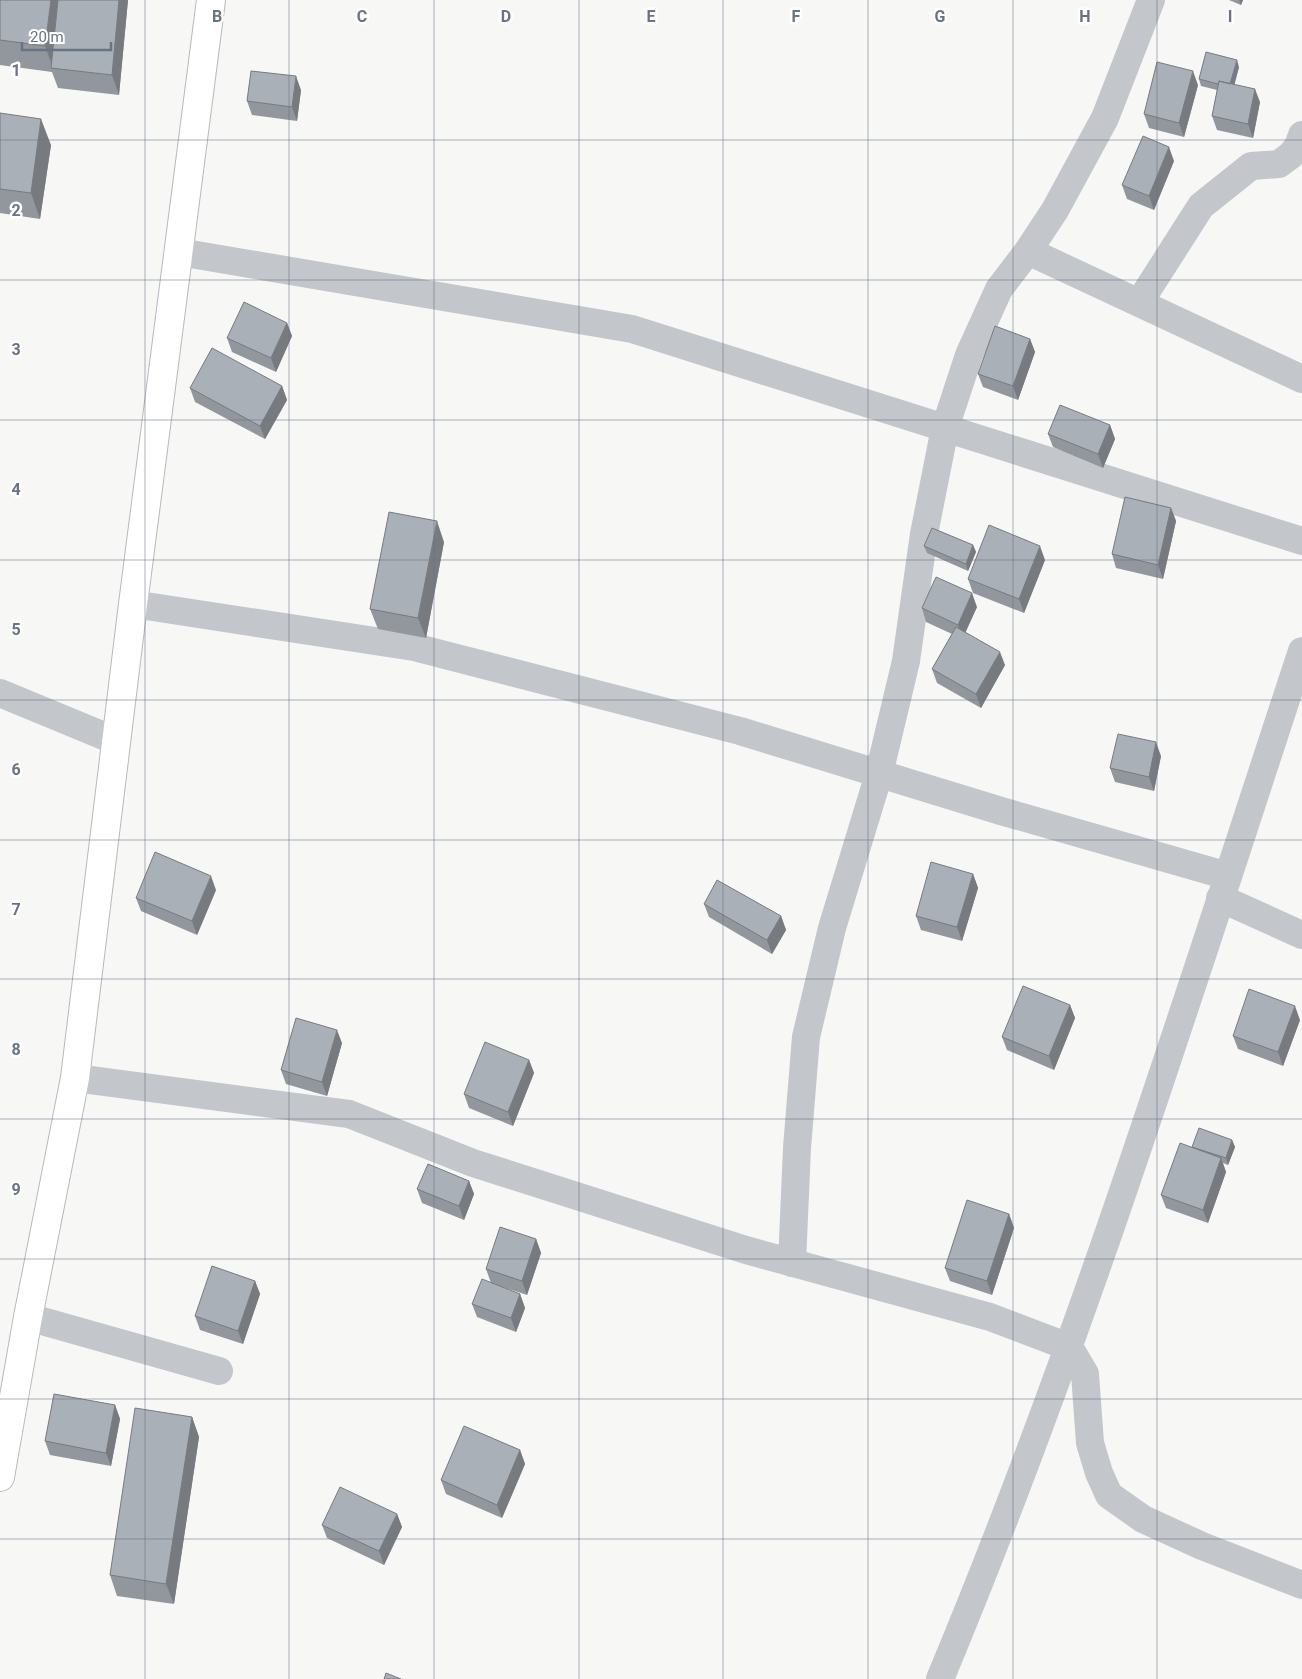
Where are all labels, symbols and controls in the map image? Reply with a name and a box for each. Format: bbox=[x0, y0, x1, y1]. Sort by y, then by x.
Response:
text: B bbox=[212, 7, 222, 26]
text: C bbox=[357, 7, 367, 26]
text: D bbox=[501, 7, 511, 26]
text: E bbox=[647, 7, 656, 26]
text: F bbox=[792, 7, 801, 26]
text: G bbox=[935, 7, 946, 26]
text: H bbox=[1079, 7, 1091, 26]
text: I bbox=[1228, 7, 1232, 26]
scale bar bbox=[22, 20, 111, 52]
text: 20 m bbox=[30, 28, 64, 46]
text: 1 bbox=[11, 61, 21, 80]
text: 2 bbox=[11, 201, 21, 220]
text: 3 bbox=[11, 340, 21, 359]
text: 4 bbox=[11, 480, 21, 499]
text: 5 bbox=[11, 620, 21, 639]
text: 6 bbox=[11, 760, 21, 779]
text: 7 bbox=[11, 900, 21, 919]
text: 8 bbox=[11, 1040, 21, 1059]
text: 9 bbox=[11, 1180, 21, 1199]

